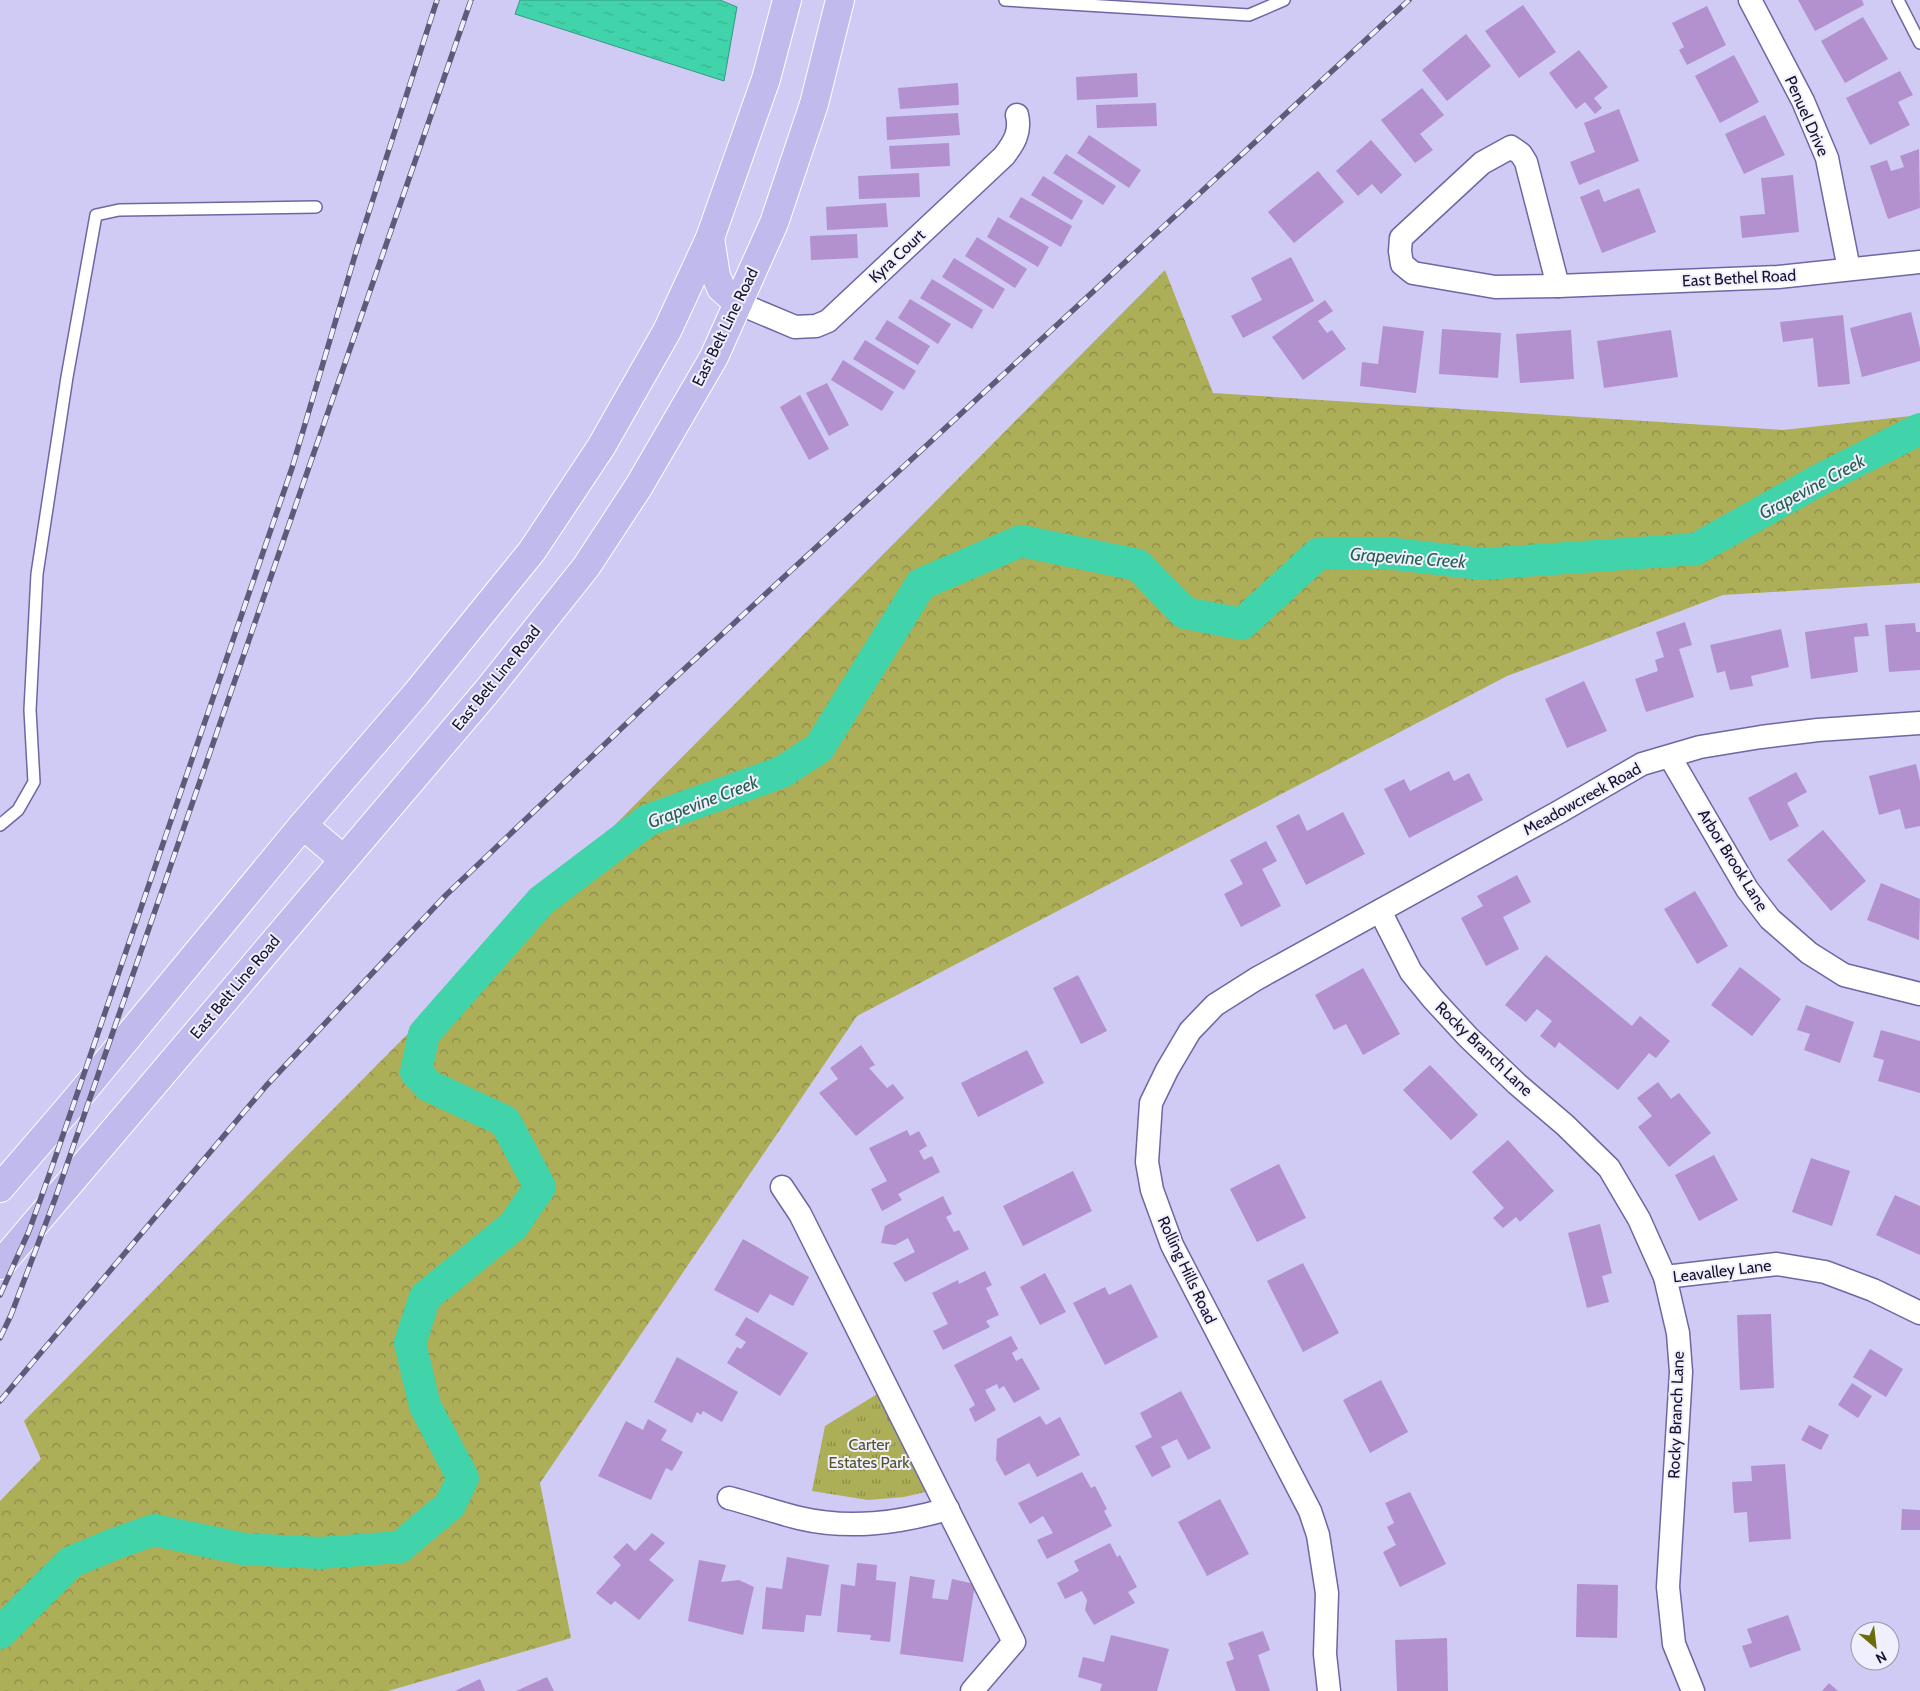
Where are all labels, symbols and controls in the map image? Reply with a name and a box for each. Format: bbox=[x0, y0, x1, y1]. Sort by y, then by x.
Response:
street label: Penuel Drive bbox=[1781, 73, 1833, 159]
street label: Kyra Court bbox=[865, 225, 929, 287]
street label: East Belt Line Road bbox=[688, 265, 762, 389]
street label: East Bethel Road bbox=[1681, 266, 1797, 290]
water label: Grapevine Creek bbox=[1755, 449, 1870, 524]
water label: Grapevine Creek bbox=[1349, 543, 1468, 573]
street label: East Belt Line Road bbox=[448, 622, 544, 734]
street label: Meadowcreek Road bbox=[1520, 759, 1644, 839]
water label: Grapevine Creek bbox=[645, 770, 763, 833]
street label: Arbor Brook Lane bbox=[1694, 805, 1772, 915]
street label: East Belt Line Road bbox=[186, 931, 284, 1043]
street label: Rocky Branch Lane bbox=[1431, 998, 1537, 1100]
street label: Rolling Hills Road bbox=[1154, 1213, 1220, 1327]
street label: Leavalley Lane bbox=[1672, 1256, 1772, 1286]
street label: Rocky Branch Lane bbox=[1664, 1351, 1688, 1479]
park label: Carter Estates Park bbox=[829, 1435, 910, 1472]
north arrow bbox=[1850, 1621, 1900, 1671]
text: N bbox=[1873, 1647, 1890, 1668]

